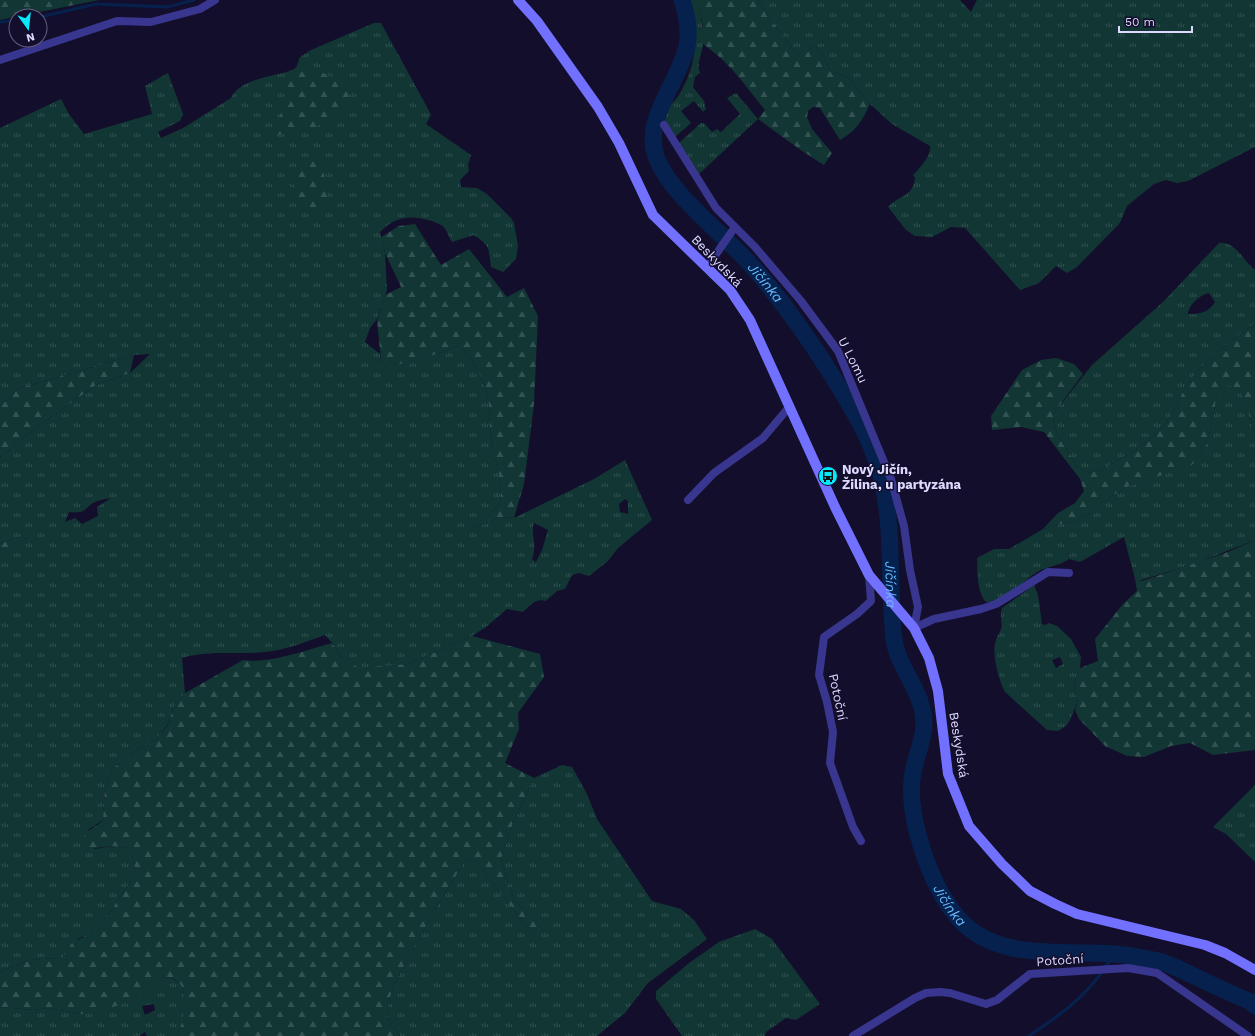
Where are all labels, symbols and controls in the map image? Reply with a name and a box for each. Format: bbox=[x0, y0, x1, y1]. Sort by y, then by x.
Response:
north arrow bbox=[8, 8, 48, 48]
scale bar bbox=[1119, 8, 1192, 34]
text: 50 m bbox=[1125, 15, 1155, 29]
text: N bbox=[25, 30, 36, 45]
street label: Beskydská bbox=[688, 232, 746, 291]
water label: Jičínka bbox=[744, 259, 787, 306]
street label: U Lomu bbox=[835, 335, 871, 385]
place label: Nový Jičín, Žilina, u partyzána bbox=[842, 462, 961, 492]
bus stop icon: Nový Jičín, Žilina, u partyzána bbox=[817, 465, 839, 487]
water label: Jičínka bbox=[882, 561, 900, 609]
street label: Potoční bbox=[826, 672, 850, 722]
street label: Beskydská bbox=[946, 711, 972, 780]
water label: Jičínka bbox=[930, 882, 970, 930]
street label: Potoční bbox=[1036, 951, 1085, 969]

